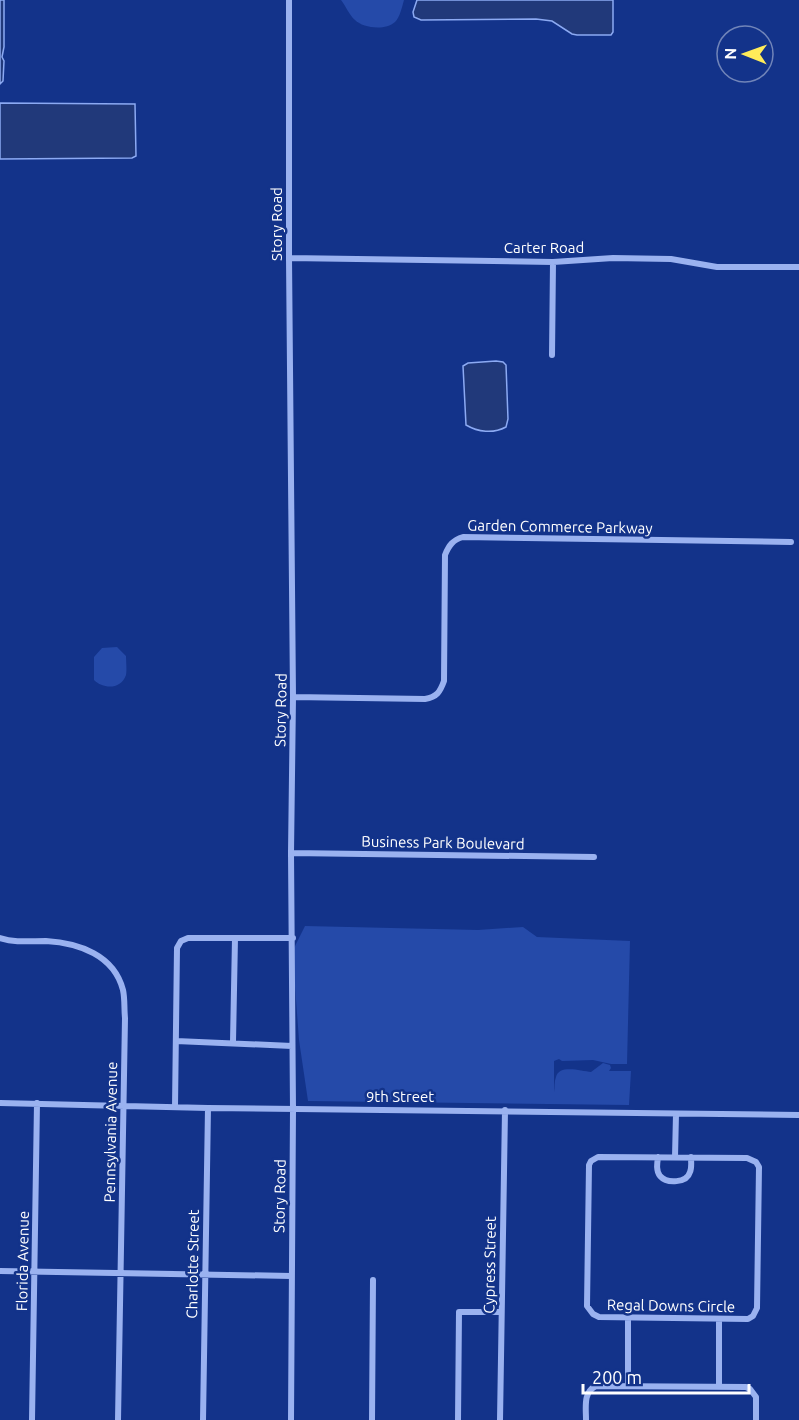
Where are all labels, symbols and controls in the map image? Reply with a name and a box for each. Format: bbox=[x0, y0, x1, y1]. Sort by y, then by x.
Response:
north arrow bbox=[715, 24, 775, 84]
text: N bbox=[721, 48, 739, 60]
street label: Story Road bbox=[268, 187, 285, 261]
street label: Carter Road bbox=[504, 239, 584, 256]
street label: Garden Commerce Parkway bbox=[467, 516, 653, 537]
street label: Story Road bbox=[271, 673, 290, 747]
street label: Business Park Boulevard bbox=[361, 833, 525, 852]
street label: Pennsylvania Avenue bbox=[101, 1062, 120, 1202]
street label: 9th Street bbox=[366, 1088, 434, 1105]
street label: Story Road bbox=[270, 1159, 289, 1233]
street label: Charlotte Street bbox=[183, 1209, 202, 1319]
street label: Florida Avenue bbox=[13, 1211, 32, 1311]
street label: Cypress Street bbox=[480, 1216, 499, 1314]
street label: Regal Downs Circle bbox=[607, 1296, 735, 1315]
scale bar bbox=[583, 1357, 750, 1395]
text: 200 m bbox=[592, 1367, 642, 1387]

